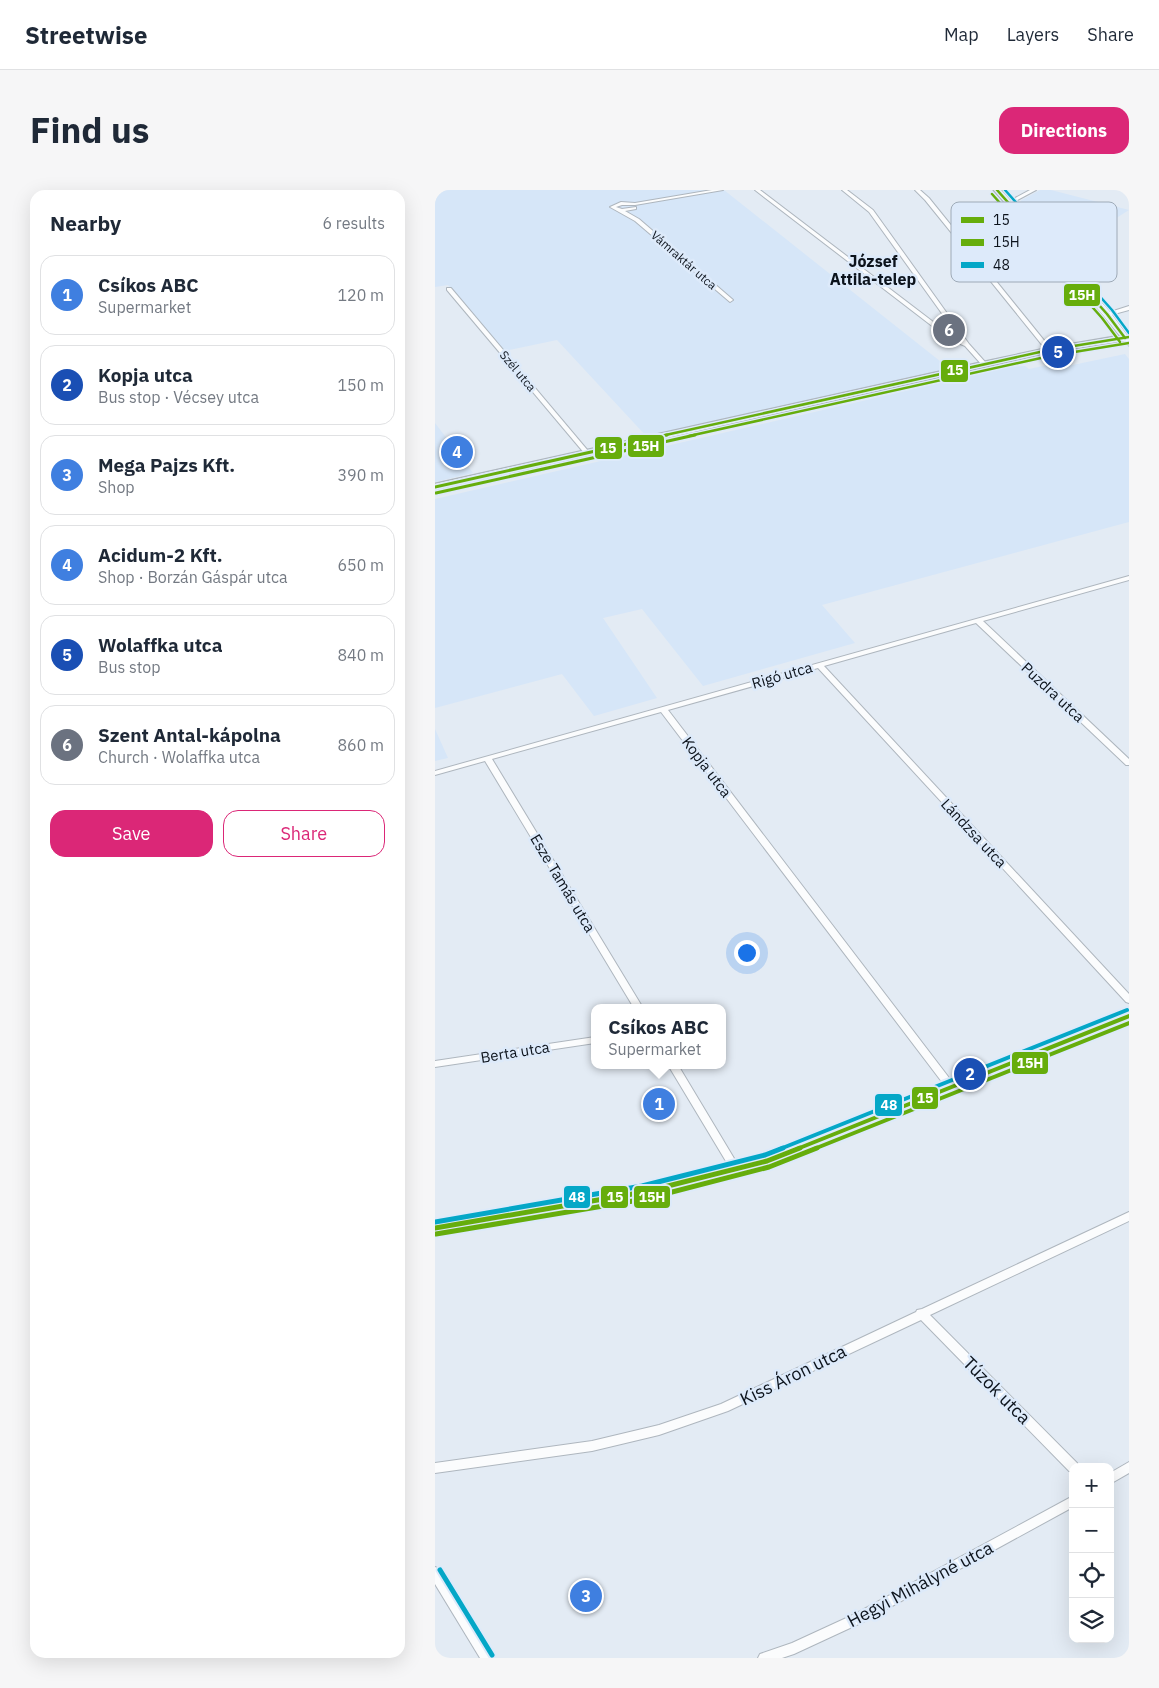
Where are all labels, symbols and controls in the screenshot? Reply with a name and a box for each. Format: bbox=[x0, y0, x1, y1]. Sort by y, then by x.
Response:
text: Streetwise bbox=[25, 19, 147, 51]
text: Map bbox=[944, 23, 979, 46]
text: Layers bbox=[1007, 23, 1059, 46]
text: Share bbox=[1087, 23, 1134, 46]
text: Find us bbox=[30, 107, 149, 153]
button: Directions bbox=[999, 107, 1129, 154]
legend bbox=[951, 202, 1117, 282]
text: Nearby bbox=[50, 209, 121, 237]
text: 15 bbox=[993, 211, 1010, 229]
text: 6 results bbox=[322, 213, 385, 233]
street label: Vámraktár utca bbox=[648, 227, 720, 293]
text: 15H bbox=[993, 233, 1020, 251]
district label: József Attila-telep bbox=[830, 251, 916, 289]
text: 48 bbox=[993, 256, 1010, 274]
text: Csíkos ABC bbox=[98, 273, 199, 297]
line badge: 15H bbox=[1063, 283, 1101, 307]
text: 1 bbox=[62, 285, 72, 305]
text: 120 m bbox=[337, 285, 384, 305]
text: 15H bbox=[1069, 286, 1095, 304]
text: Supermarket bbox=[98, 297, 191, 317]
pin: 6 bbox=[933, 311, 965, 349]
pin: 5 bbox=[1042, 333, 1074, 371]
street label: Szél utca bbox=[497, 348, 540, 395]
line badge: 15 bbox=[940, 359, 969, 383]
text: 15 bbox=[947, 361, 963, 379]
text: Kopja utca bbox=[98, 363, 193, 387]
text: 2 bbox=[62, 375, 72, 395]
text: 150 m bbox=[337, 375, 384, 395]
text: Bus stop · Vécsey utca bbox=[98, 387, 259, 407]
pin: 4 bbox=[441, 433, 473, 471]
line badge: 15H bbox=[627, 434, 665, 458]
line badge: 15 bbox=[594, 436, 623, 460]
text: 15H bbox=[633, 437, 659, 455]
text: 15 bbox=[600, 439, 616, 457]
text: Mega Pajzs Kft. bbox=[98, 453, 235, 477]
text: 3 bbox=[62, 465, 72, 485]
text: 390 m bbox=[337, 465, 384, 485]
text: Shop bbox=[98, 477, 135, 497]
text: Acidum-2 Kft. bbox=[98, 543, 223, 567]
text: 4 bbox=[62, 555, 72, 575]
text: 650 m bbox=[337, 555, 384, 575]
text: Shop · Borzán Gáspár utca bbox=[98, 567, 288, 587]
text: Wolaffka utca bbox=[98, 633, 223, 657]
text: 5 bbox=[62, 645, 72, 665]
text: 840 m bbox=[337, 645, 384, 665]
text: Bus stop bbox=[98, 657, 161, 677]
street label: Rigó utca bbox=[749, 657, 815, 693]
street label: Puzdra utca bbox=[1017, 658, 1089, 726]
text: Szent Antal-kápolna bbox=[98, 723, 281, 747]
street label: Kopja utca bbox=[678, 733, 736, 801]
text: 6 bbox=[62, 735, 72, 755]
text: 860 m bbox=[337, 735, 384, 755]
text: Church · Wolaffka utca bbox=[98, 747, 260, 767]
street label: Lándzsa utca bbox=[937, 794, 1011, 872]
button: Save bbox=[50, 810, 213, 857]
button: Share bbox=[223, 810, 385, 857]
street label: Esze Tamás utca bbox=[526, 830, 600, 936]
your location bbox=[734, 940, 760, 966]
popup bbox=[591, 1004, 726, 1069]
text: Csíkos ABC bbox=[608, 1015, 709, 1039]
street label: Berta utca bbox=[479, 1037, 551, 1067]
text: Supermarket bbox=[608, 1039, 701, 1059]
line badge: 15H bbox=[1011, 1051, 1049, 1075]
text: 15H bbox=[1017, 1054, 1043, 1072]
pin: 2 bbox=[954, 1055, 986, 1093]
pin: 1 bbox=[643, 1085, 675, 1123]
line badge: 15 bbox=[911, 1086, 939, 1110]
text: 15 bbox=[917, 1089, 933, 1107]
line badge: 48 bbox=[874, 1093, 903, 1117]
text: 48 bbox=[881, 1096, 897, 1114]
line badge: 48 bbox=[563, 1185, 591, 1209]
line badge: 15 bbox=[600, 1185, 629, 1209]
line badge: 15H bbox=[633, 1185, 671, 1209]
text: 48 bbox=[569, 1188, 585, 1206]
text: 15 bbox=[607, 1188, 623, 1206]
text: 15H bbox=[639, 1188, 665, 1206]
street label: Kiss Áron utca bbox=[736, 1339, 850, 1411]
street label: Túzok utca bbox=[958, 1351, 1036, 1429]
map controls bbox=[1069, 1463, 1114, 1643]
button: + bbox=[1069, 1463, 1114, 1508]
button: − bbox=[1069, 1508, 1114, 1553]
street label: Hegyi Mihályné utca bbox=[843, 1536, 997, 1632]
button: locate bbox=[1069, 1553, 1114, 1598]
pin: 3 bbox=[570, 1577, 602, 1615]
button: layers bbox=[1069, 1598, 1114, 1643]

